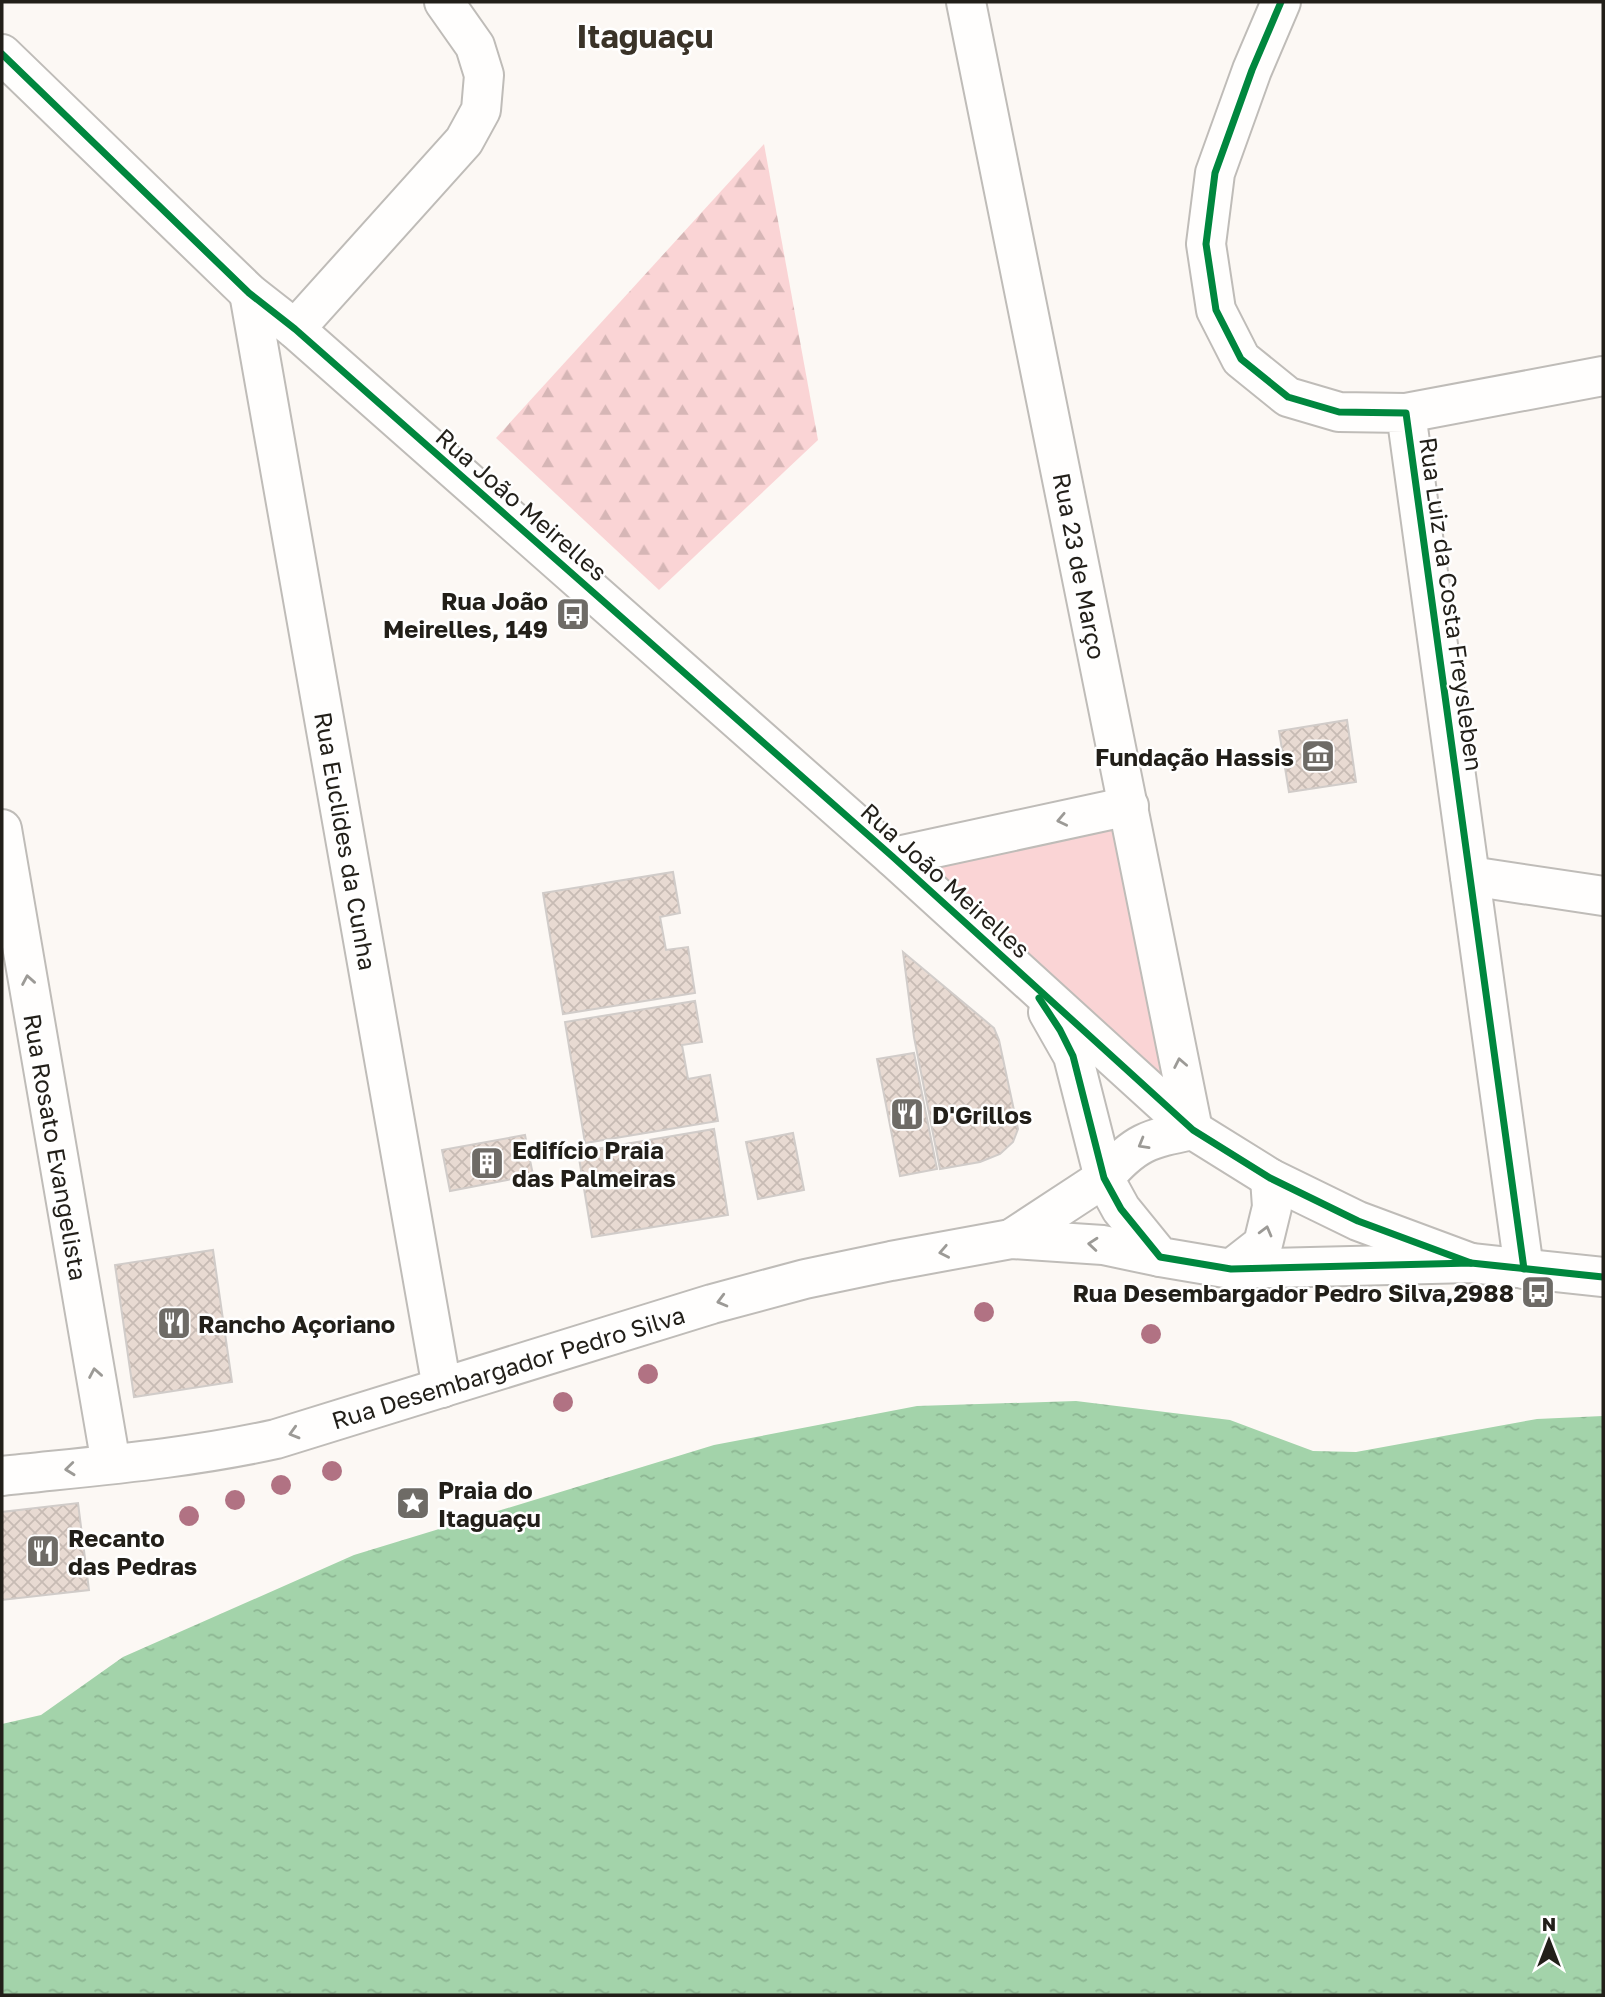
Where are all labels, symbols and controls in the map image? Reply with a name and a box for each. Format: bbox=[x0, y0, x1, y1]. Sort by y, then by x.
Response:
district label: Itaguaçu bbox=[577, 17, 713, 55]
street label: Rua João Meirelles bbox=[430, 422, 614, 586]
street label: Rua Luiz da Costa Freysleben bbox=[1414, 435, 1490, 773]
street label: Rua 23 de Março bbox=[1048, 470, 1112, 662]
place label: Rua João Meirelles, 149 bbox=[383, 586, 548, 643]
bus stop icon: Rua João Meirelles, 149 bbox=[554, 595, 592, 633]
street label: Rua Euclides da Cunha bbox=[309, 710, 383, 972]
museum icon: Fundação Hassis bbox=[1299, 737, 1337, 775]
place label: Fundação Hassis bbox=[1095, 742, 1294, 771]
street label: Rua João Meirelles bbox=[856, 796, 1036, 964]
one-way arrow bbox=[1056, 812, 1068, 826]
one-way arrow bbox=[21, 974, 36, 986]
street label: Rua Rosato Evangelista bbox=[18, 1011, 94, 1283]
one-way arrow bbox=[1173, 1057, 1188, 1069]
restaurant icon: D'Grillos bbox=[888, 1095, 926, 1133]
place label: D'Grillos bbox=[932, 1100, 1032, 1129]
place label: Edifício Praia das Palmeiras bbox=[512, 1135, 676, 1192]
one-way arrow bbox=[1138, 1136, 1151, 1149]
building icon: Edifício Praia das Palmeiras bbox=[468, 1144, 506, 1182]
one-way arrow bbox=[1258, 1225, 1272, 1237]
one-way arrow bbox=[1087, 1237, 1098, 1252]
one-way arrow bbox=[938, 1243, 950, 1258]
bus stop icon: Rua Desembargador Pedro Silva,2988 bbox=[1519, 1273, 1557, 1311]
place label: Rua Desembargador Pedro Silva,2988 bbox=[1073, 1278, 1514, 1307]
one-way arrow bbox=[717, 1293, 729, 1307]
street label: Rua Desembargador Pedro Silva bbox=[328, 1299, 688, 1435]
restaurant icon: Rancho Açoriano bbox=[155, 1304, 193, 1342]
place label: Rancho Açoriano bbox=[198, 1309, 395, 1338]
one-way arrow bbox=[88, 1367, 103, 1379]
one-way arrow bbox=[289, 1425, 301, 1440]
one-way arrow bbox=[64, 1461, 76, 1476]
place label: Praia do Itaguaçu bbox=[438, 1475, 541, 1532]
place icon: Praia do Itaguaçu bbox=[394, 1484, 432, 1522]
place label: Recanto das Pedras bbox=[68, 1523, 197, 1580]
restaurant icon: Recanto das Pedras bbox=[24, 1532, 62, 1570]
north arrow bbox=[1514, 1906, 1584, 1976]
text: N bbox=[1542, 1912, 1556, 1935]

